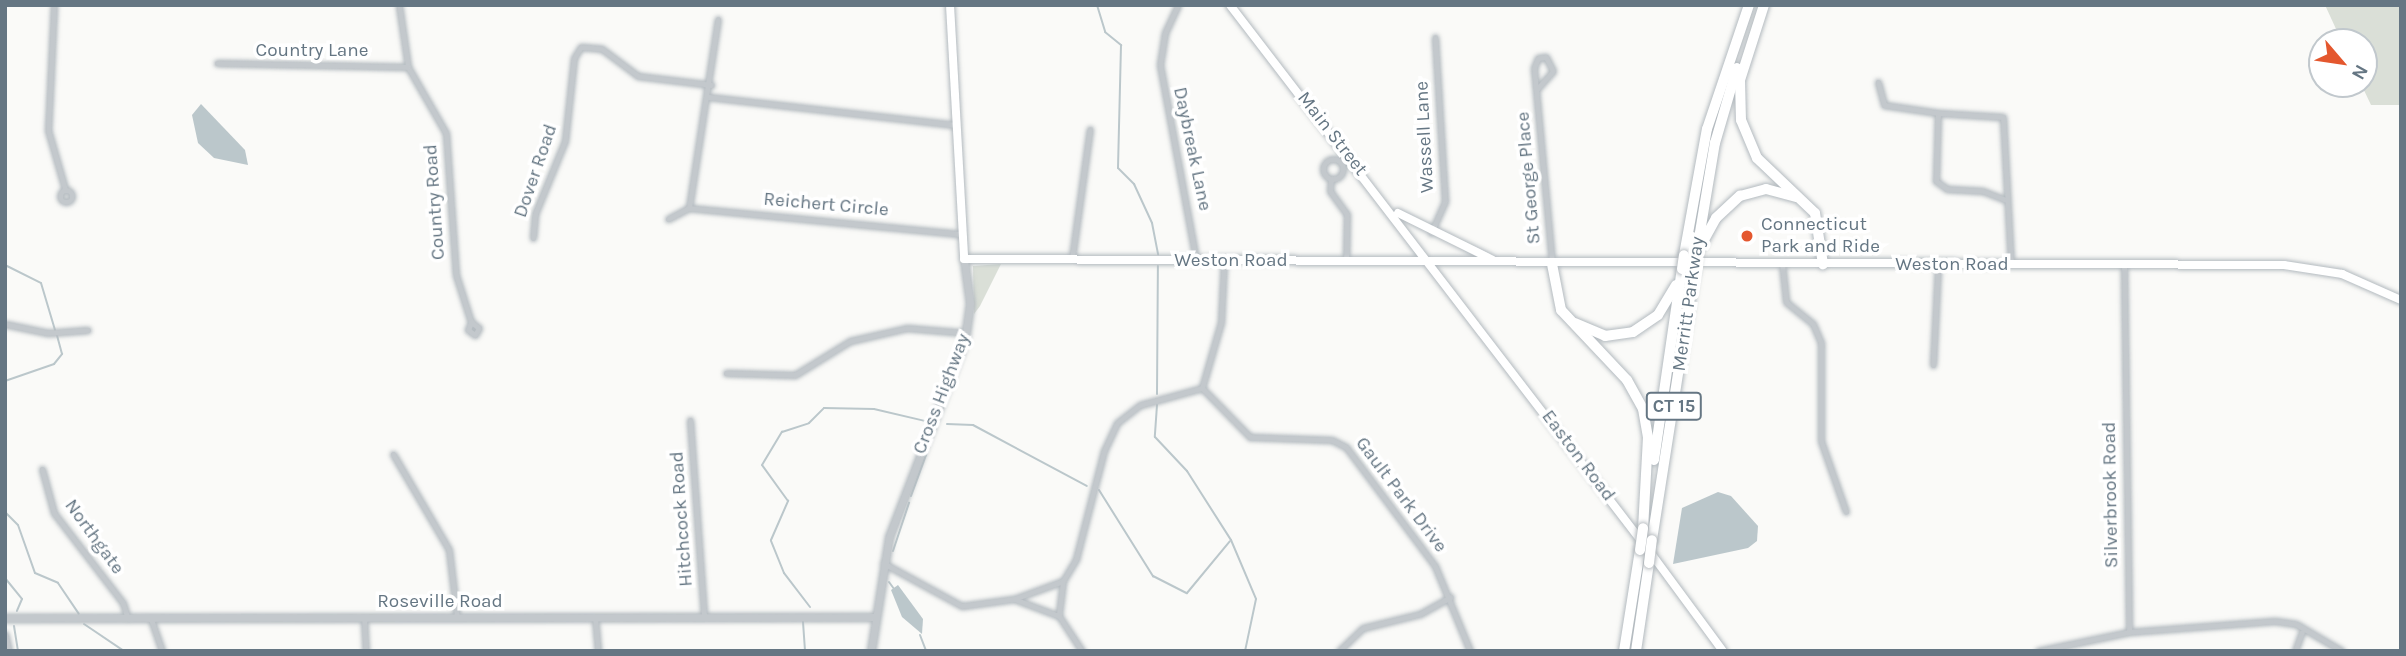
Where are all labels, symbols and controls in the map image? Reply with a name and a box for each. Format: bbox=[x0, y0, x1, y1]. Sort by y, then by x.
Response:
north arrow bbox=[2308, 28, 2378, 98]
street label: Country Lane bbox=[256, 40, 368, 62]
text: N bbox=[2347, 61, 2373, 84]
street label: Wassell Lane bbox=[1411, 80, 1439, 194]
street label: Daybreak Lane bbox=[1168, 85, 1216, 213]
street label: Main Street bbox=[1292, 87, 1372, 181]
street label: St George Place bbox=[1512, 111, 1546, 245]
street label: Dover Road bbox=[509, 121, 563, 221]
street label: Country Road bbox=[420, 143, 450, 261]
street label: Reichert Circle bbox=[762, 188, 890, 222]
place label: Connecticut Park and Ride bbox=[1761, 214, 1880, 258]
marker: Connecticut Park and Ride bbox=[1739, 228, 1755, 244]
street label: Merritt Parkway bbox=[1668, 235, 1710, 373]
street label: Weston Road bbox=[1174, 250, 1288, 272]
street label: Weston Road bbox=[1895, 254, 2009, 276]
street label: Cross Highway bbox=[909, 331, 975, 457]
road number: CT 15 bbox=[1644, 392, 1704, 420]
street label: Easton Road bbox=[1536, 406, 1620, 506]
street label: Silverbrook Road bbox=[2098, 422, 2124, 568]
street label: Gault Park Drive bbox=[1350, 433, 1452, 557]
street label: Hitchcock Road bbox=[666, 451, 698, 587]
street label: Northgate bbox=[59, 495, 129, 579]
street label: Roseville Road bbox=[377, 591, 503, 613]

